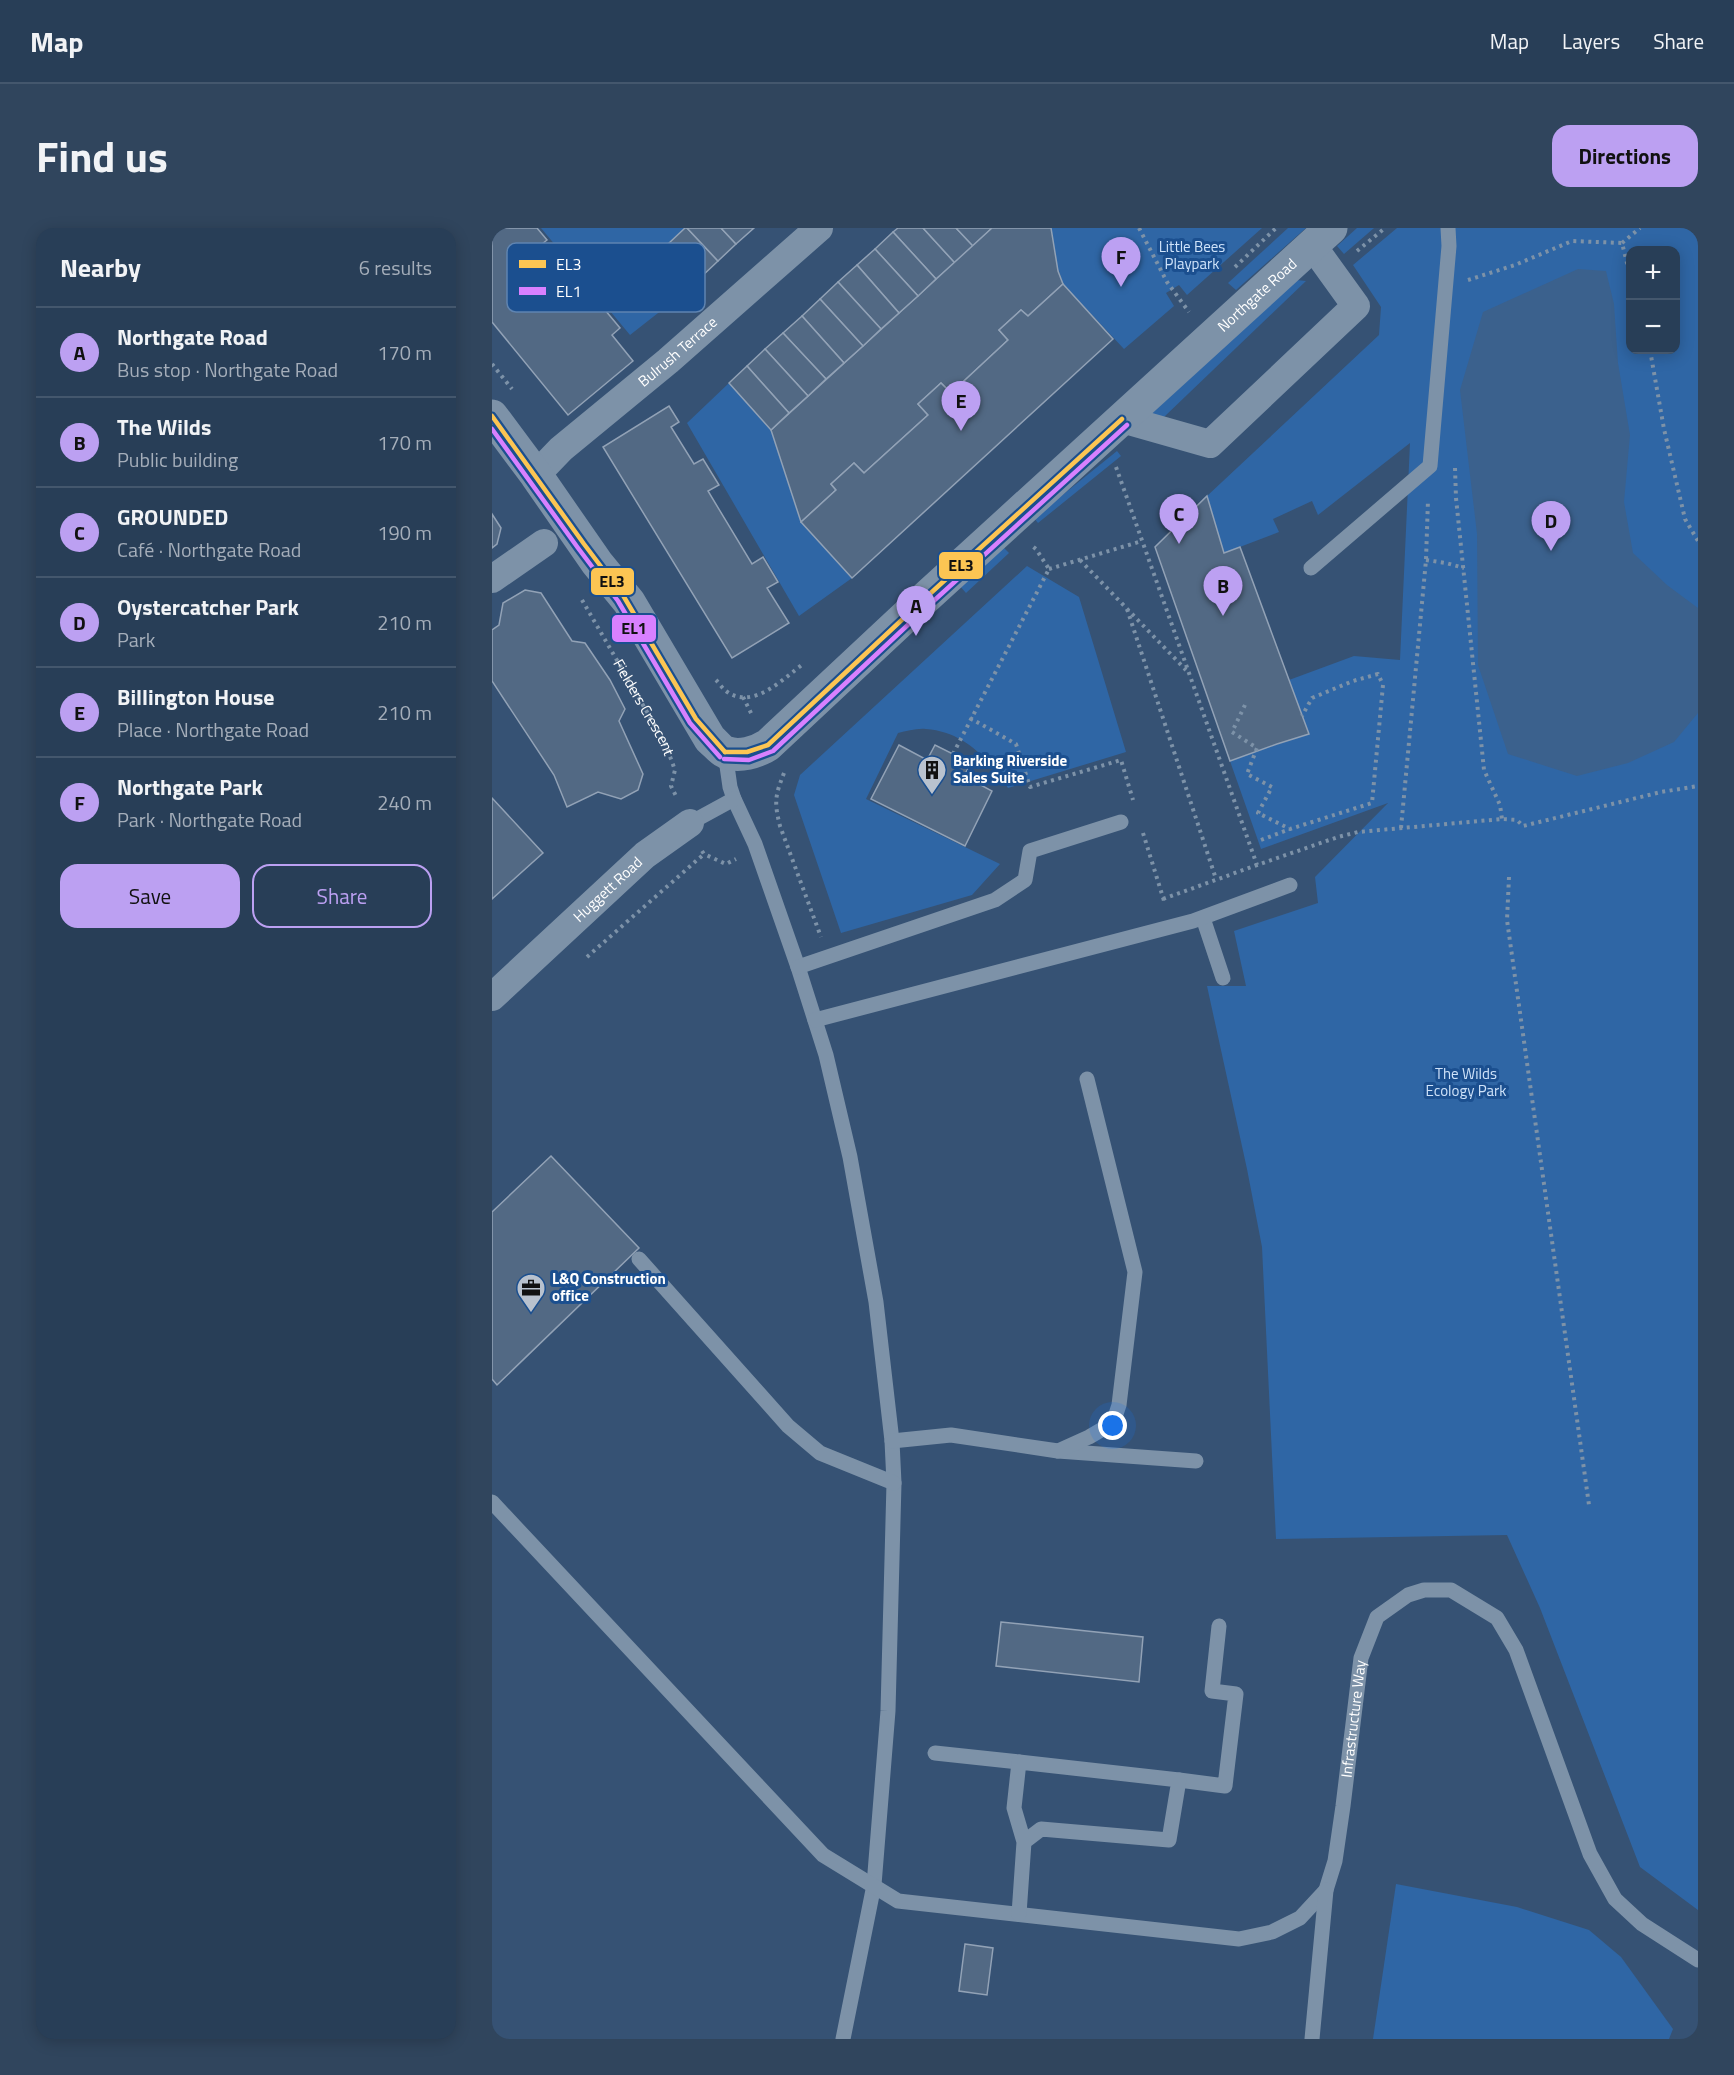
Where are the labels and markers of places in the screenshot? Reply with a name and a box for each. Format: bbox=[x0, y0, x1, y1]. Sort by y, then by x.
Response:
pin: F bbox=[1102, 238, 1140, 287]
pin: E bbox=[942, 382, 980, 431]
pin: C bbox=[1160, 494, 1198, 544]
pin: D bbox=[1532, 502, 1570, 551]
pin: B bbox=[1204, 566, 1242, 616]
pin: A bbox=[896, 586, 936, 636]
place label: Barking Riverside Sales Suite bbox=[953, 749, 1068, 789]
building icon: Barking Riverside Sales Suite bbox=[916, 754, 948, 796]
place label: L&Q Construction office bbox=[552, 1267, 666, 1307]
office icon: L&Q Construction office bbox=[515, 1272, 547, 1314]

